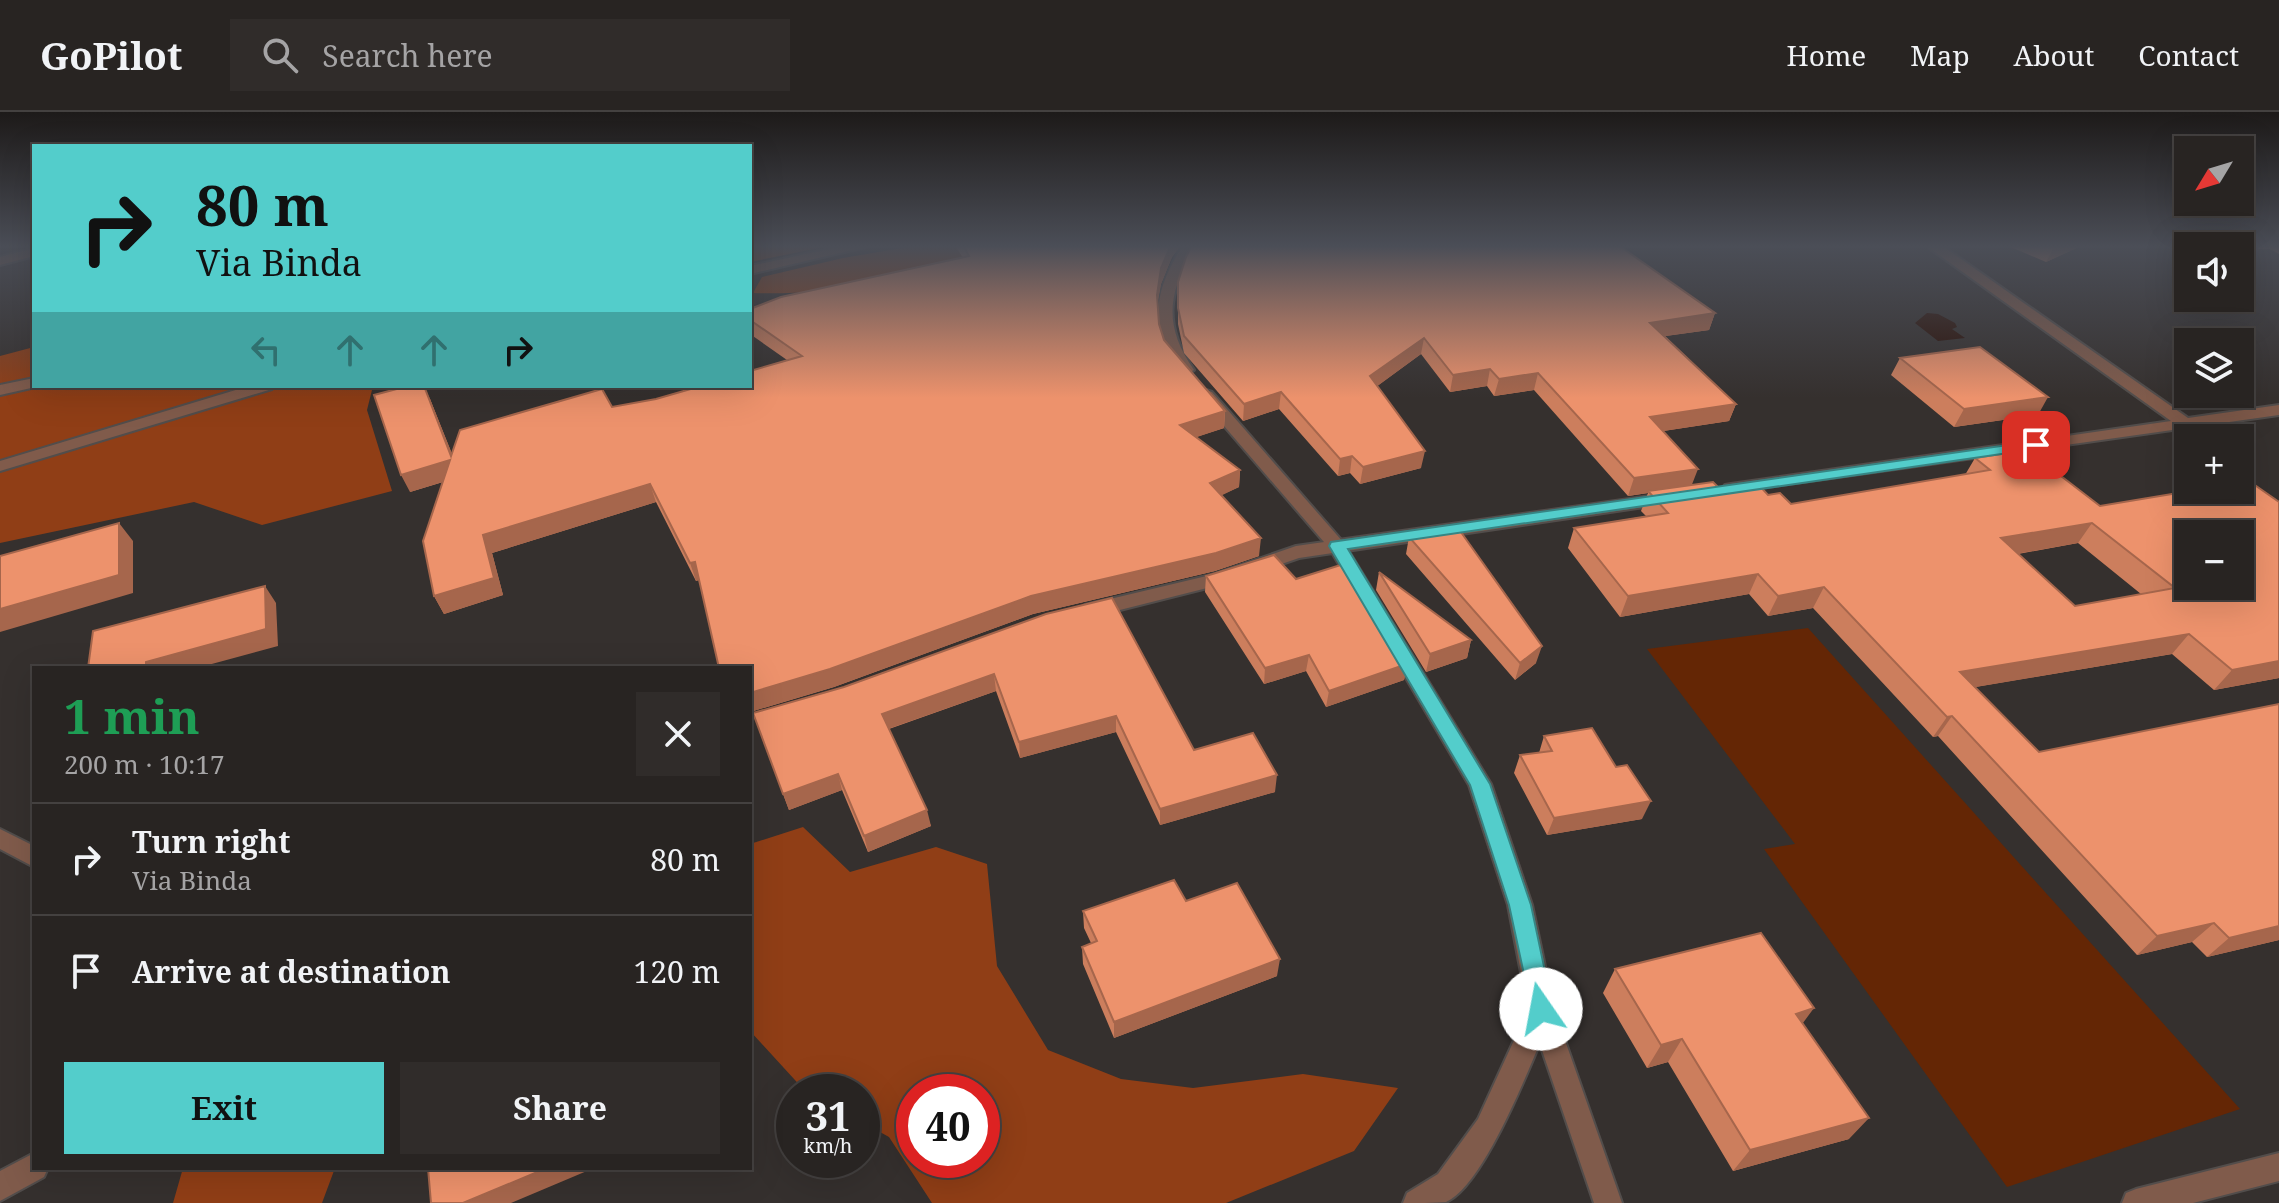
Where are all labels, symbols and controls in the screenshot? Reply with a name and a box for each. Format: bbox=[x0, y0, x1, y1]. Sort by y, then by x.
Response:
search box bbox=[230, 19, 790, 91]
text: GoPilot bbox=[40, 29, 182, 81]
icon: search bbox=[258, 33, 302, 77]
text: Search here bbox=[322, 35, 493, 76]
text: Home bbox=[1787, 36, 1866, 74]
text: Map bbox=[1910, 36, 1970, 74]
text: About bbox=[2014, 36, 2094, 74]
text: Contact bbox=[2138, 36, 2239, 74]
north arrow bbox=[2174, 136, 2254, 216]
map controls bbox=[2174, 136, 2254, 600]
text: 80 m bbox=[196, 166, 329, 242]
icon: right bbox=[64, 176, 168, 280]
button: sound bbox=[2174, 232, 2254, 312]
text: Via Binda bbox=[196, 238, 362, 287]
icon: left bbox=[244, 328, 288, 372]
icon: ahead bbox=[328, 328, 372, 372]
icon: ahead bbox=[412, 328, 456, 372]
icon: right bbox=[496, 328, 540, 372]
button: layers bbox=[2174, 328, 2254, 408]
pin bbox=[2002, 411, 2070, 479]
icon: arrive bbox=[2014, 423, 2058, 467]
button: + bbox=[2174, 424, 2254, 504]
button: − bbox=[2174, 520, 2254, 600]
text: 1 min bbox=[64, 683, 200, 748]
button: close bbox=[636, 692, 720, 776]
text: 200 m · 10:17 bbox=[64, 746, 225, 782]
text: Turn right bbox=[132, 821, 290, 862]
icon: right bbox=[64, 837, 108, 881]
text: 80 m bbox=[650, 839, 720, 880]
text: Via Binda bbox=[132, 862, 252, 898]
icon: arrive bbox=[64, 949, 108, 993]
text: Arrive at destination bbox=[132, 951, 451, 992]
text: 120 m bbox=[634, 951, 720, 992]
position arrow bbox=[1499, 967, 1583, 1051]
button: Exit bbox=[64, 1062, 384, 1154]
button: Share bbox=[400, 1062, 720, 1154]
speed limit sign: 40 bbox=[896, 1074, 1000, 1178]
text: 31 bbox=[805, 1088, 851, 1143]
text: km/h bbox=[803, 1132, 853, 1159]

